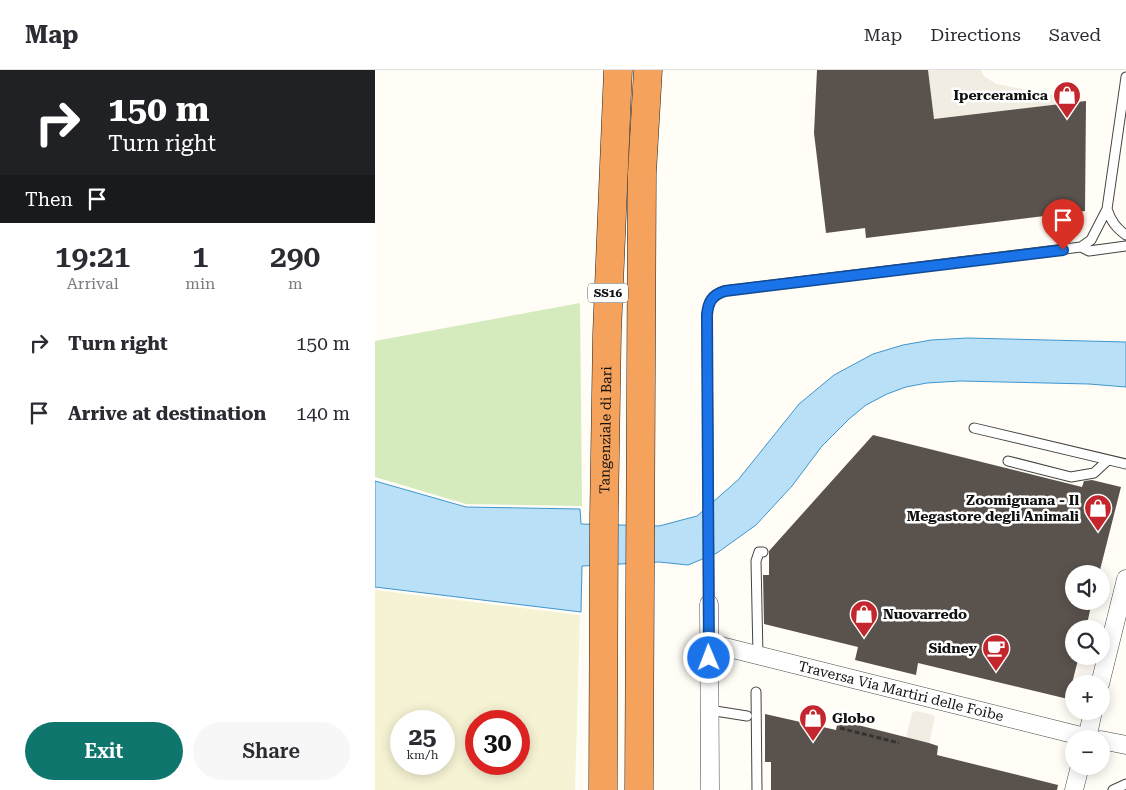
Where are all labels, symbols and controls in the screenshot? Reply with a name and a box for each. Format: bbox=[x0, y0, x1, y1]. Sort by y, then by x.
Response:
text: Map bbox=[25, 21, 79, 49]
text: Map bbox=[864, 24, 902, 45]
text: Directions bbox=[930, 24, 1021, 45]
text: Saved bbox=[1049, 24, 1101, 45]
shop icon: Iperceramica bbox=[1052, 80, 1082, 119]
place label: Iperceramica bbox=[953, 87, 1049, 103]
text: 150 m bbox=[108, 89, 209, 130]
icon: right bbox=[25, 90, 90, 155]
text: Turn right bbox=[108, 131, 216, 156]
icon: arrive bbox=[83, 185, 111, 213]
text: Then bbox=[25, 188, 73, 211]
pin bbox=[1042, 199, 1084, 250]
icon: arrive bbox=[1049, 206, 1077, 234]
text: 19:21 bbox=[55, 239, 131, 274]
text: 1 bbox=[192, 239, 209, 274]
text: 290 bbox=[270, 239, 320, 274]
text: Arrival bbox=[67, 274, 119, 293]
text: min bbox=[185, 274, 215, 293]
text: m bbox=[288, 274, 302, 293]
road number: SS16 bbox=[588, 284, 628, 302]
icon: right bbox=[25, 329, 53, 357]
text: Turn right bbox=[68, 332, 168, 355]
text: 150 m bbox=[296, 332, 350, 355]
street label: Tangenziale di Bari bbox=[596, 365, 614, 494]
icon: arrive bbox=[25, 399, 53, 427]
text: Arrive at destination bbox=[68, 402, 266, 425]
text: 140 m bbox=[296, 402, 350, 425]
place label: Zoomiguana - Il Megastore degli Animali bbox=[907, 492, 1079, 524]
shop icon: Zoomiguana - Il Megastore degli Animali bbox=[1083, 493, 1113, 532]
map controls bbox=[1065, 565, 1110, 775]
button: sound bbox=[1065, 565, 1110, 610]
shop icon: Nuovarredo bbox=[849, 599, 879, 638]
place label: Nuovarredo bbox=[883, 606, 967, 622]
button: search bbox=[1065, 620, 1110, 665]
position arrow bbox=[682, 631, 734, 683]
cafe icon: Sidney bbox=[981, 633, 1011, 672]
place label: Sidney bbox=[928, 640, 978, 656]
street label: Traversa Via Martiri delle Foibe bbox=[797, 658, 1006, 724]
button: + bbox=[1065, 675, 1110, 720]
shop icon: Globo bbox=[798, 703, 828, 742]
speed limit sign: 30 bbox=[465, 710, 530, 775]
place label: Globo bbox=[832, 710, 875, 726]
button: Exit bbox=[25, 722, 183, 780]
button: Share bbox=[193, 722, 350, 780]
text: 25 bbox=[408, 722, 437, 751]
button: − bbox=[1065, 730, 1110, 775]
text: km/h bbox=[406, 748, 439, 762]

